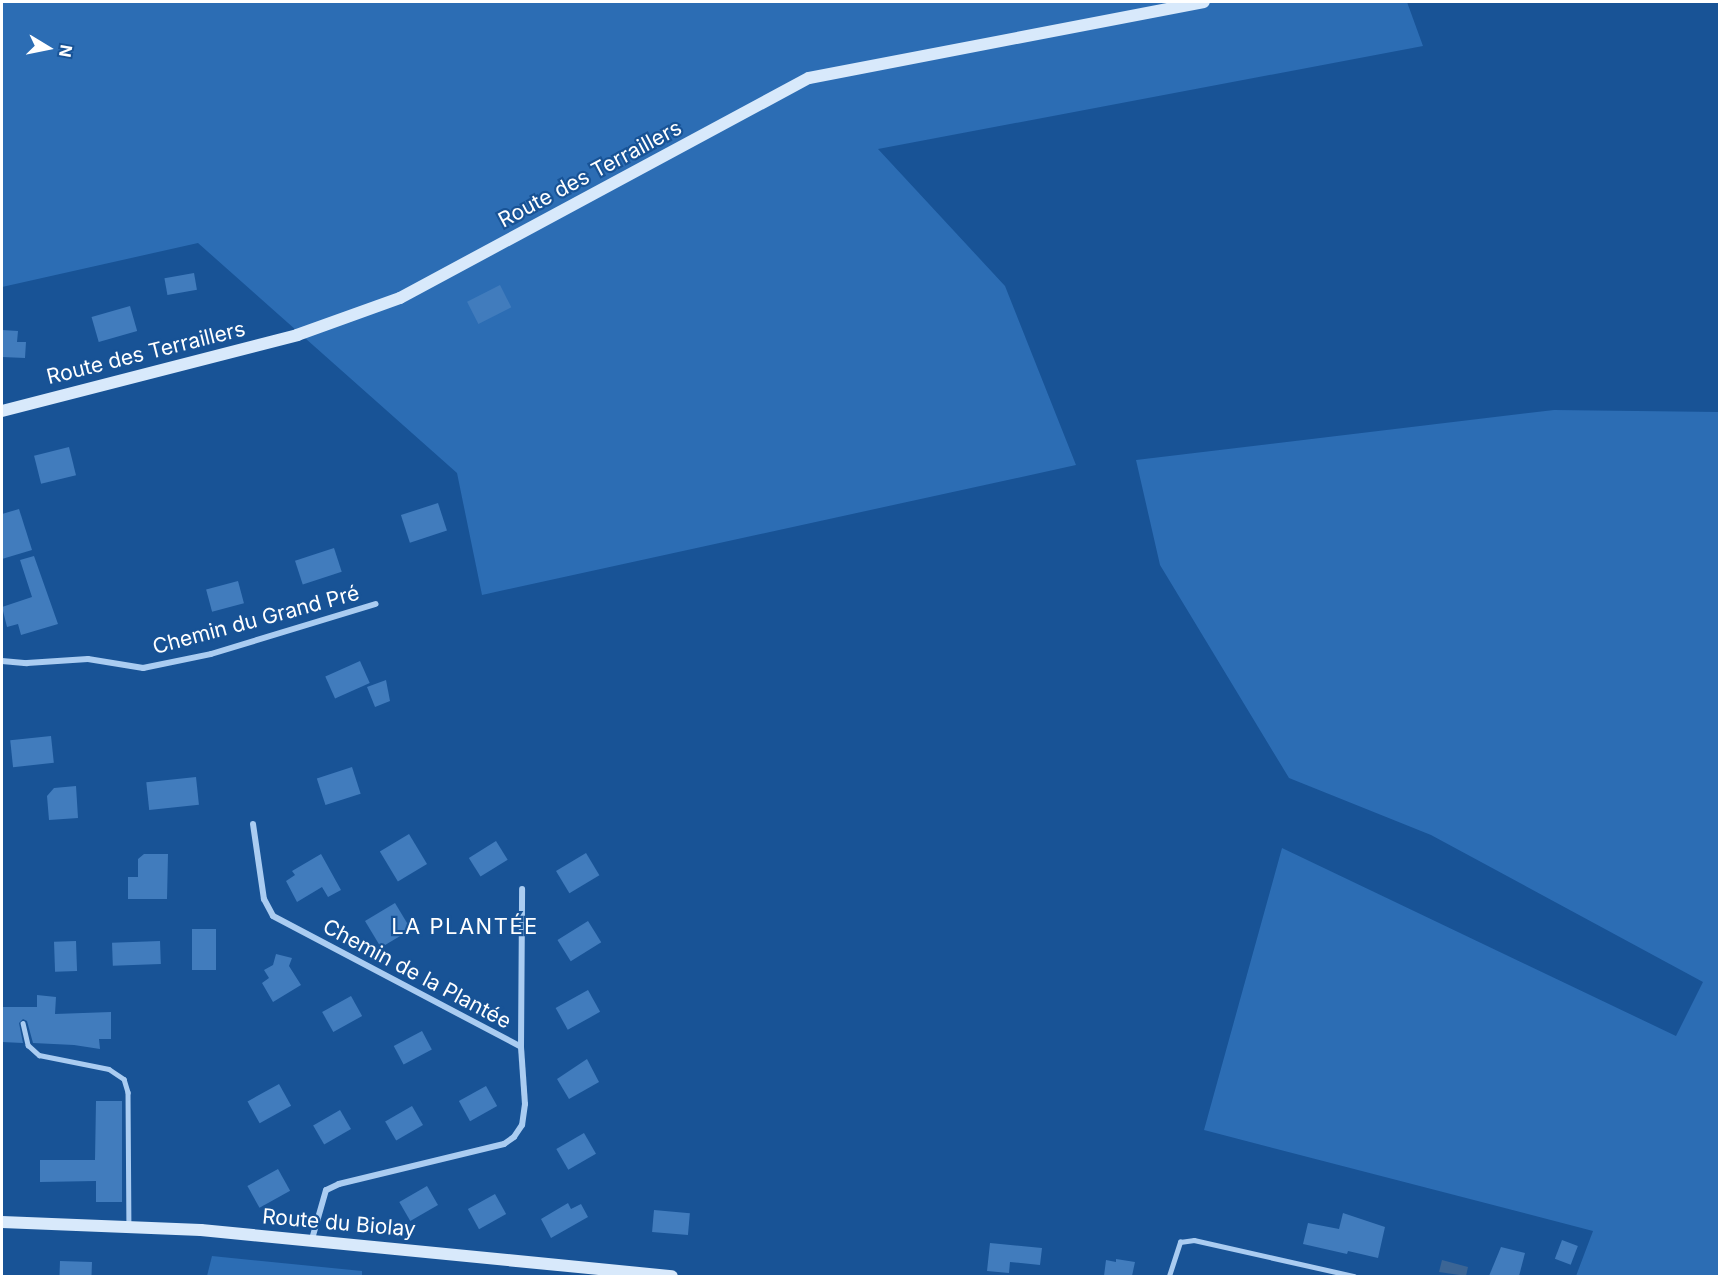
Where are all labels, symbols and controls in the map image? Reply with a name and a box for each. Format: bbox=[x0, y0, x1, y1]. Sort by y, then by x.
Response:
north arrow bbox=[18, 18, 78, 78]
text: N bbox=[55, 43, 77, 59]
street label: Route des Terraillers bbox=[494, 115, 686, 233]
street label: Route des Terraillers bbox=[44, 316, 248, 390]
street label: Chemin du Grand Pré bbox=[150, 580, 362, 660]
street label: Chemin de la Plantée bbox=[319, 914, 515, 1034]
district label: LA PLANTÉE bbox=[391, 914, 539, 940]
street label: Route du Biolay bbox=[261, 1204, 417, 1242]

